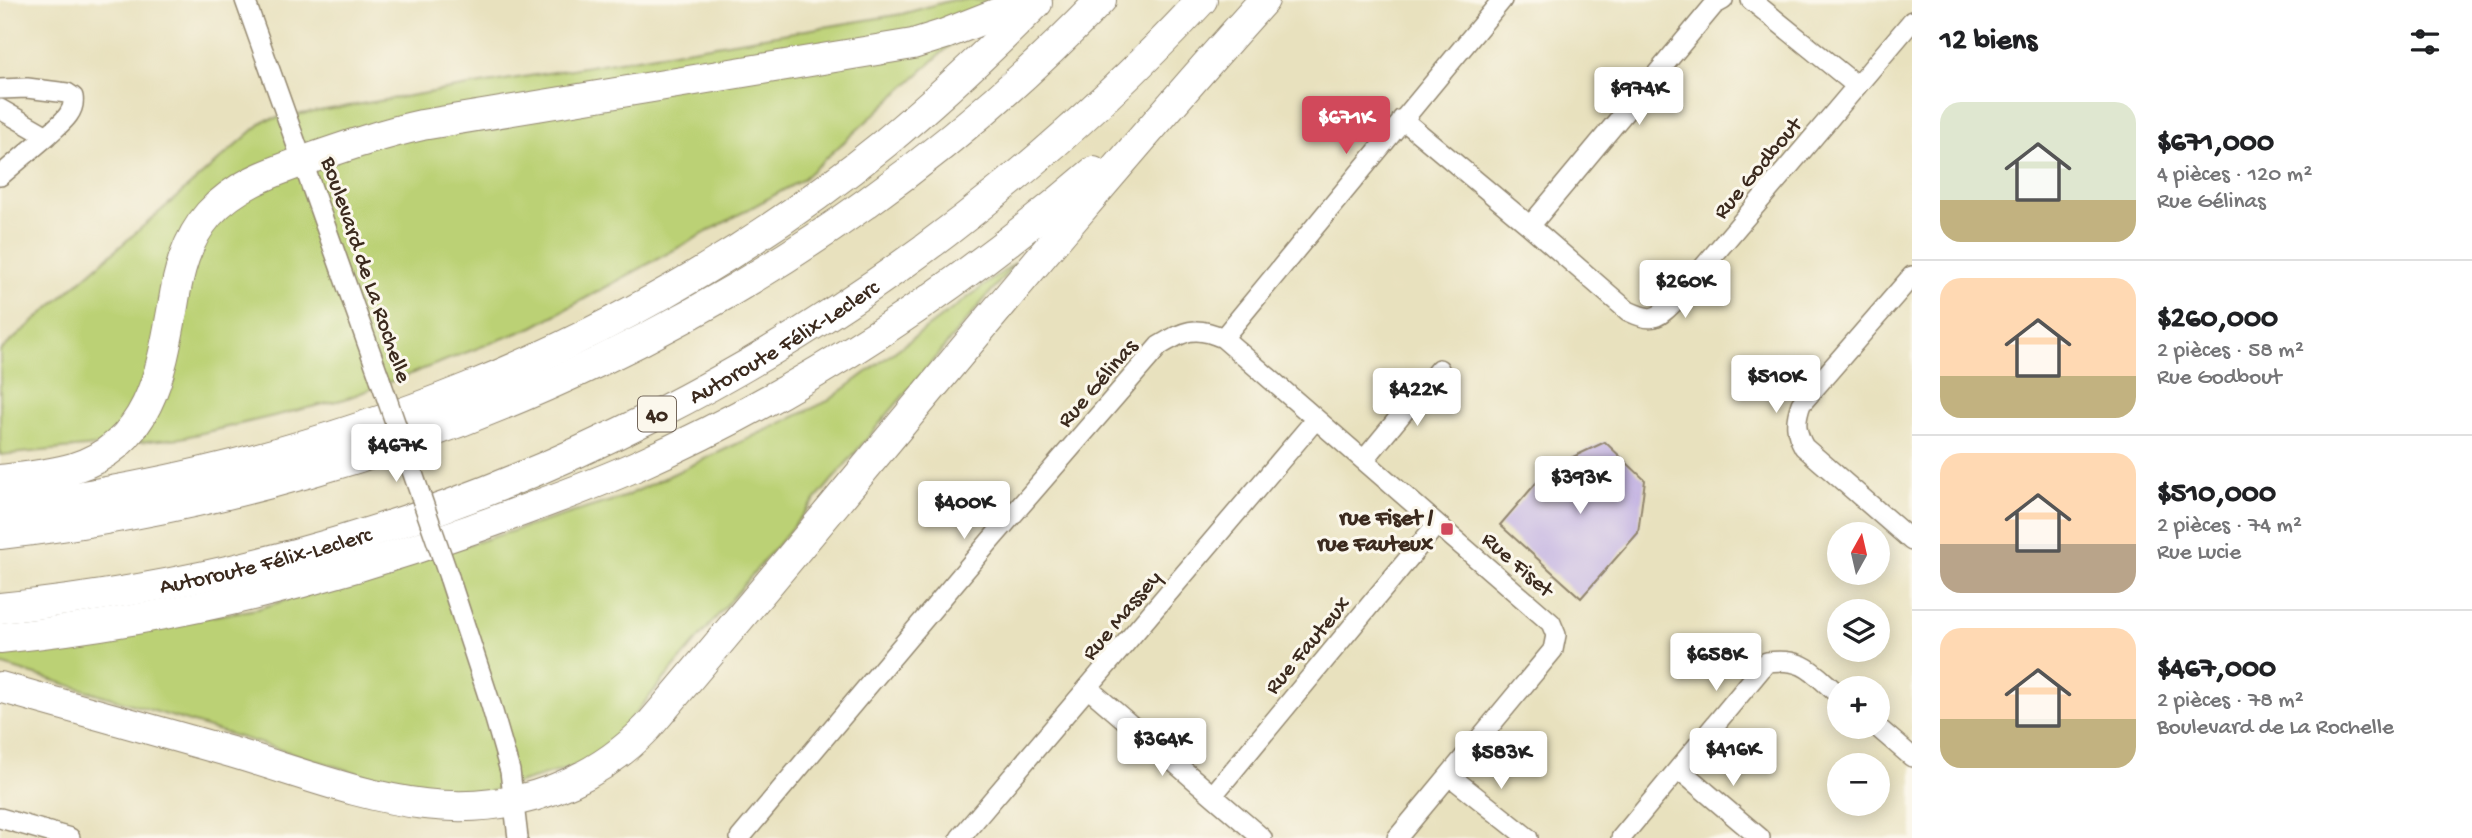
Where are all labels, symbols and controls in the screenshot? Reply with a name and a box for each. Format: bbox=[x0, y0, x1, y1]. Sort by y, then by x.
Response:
icon: filters bbox=[2406, 23, 2444, 61]
text: 12 biens bbox=[1940, 25, 2037, 60]
pin: $974K bbox=[1590, 68, 1688, 127]
text: $974K bbox=[1610, 76, 1668, 103]
pin: $671K bbox=[1297, 96, 1395, 156]
text: $671K bbox=[1318, 105, 1374, 132]
street label: Rue Godbout bbox=[1708, 112, 1810, 226]
text: $671,000 bbox=[2157, 127, 2274, 162]
icon: home bbox=[1996, 130, 2080, 214]
street label: Boulevard de La Rochelle bbox=[313, 153, 416, 388]
text: 4 pièces · 120 m² bbox=[2157, 162, 2312, 189]
text: Rue Gélinas bbox=[2157, 189, 2266, 216]
pin: $260K bbox=[1636, 260, 1734, 320]
text: $260K bbox=[1656, 269, 1715, 296]
street label: Autoroute Félix-Leclerc bbox=[685, 274, 886, 412]
text: $260,000 bbox=[2157, 303, 2278, 338]
icon: home bbox=[1996, 306, 2080, 390]
street label: Rue Gélinas bbox=[1053, 334, 1145, 434]
text: 2 pièces · 58 m² bbox=[2157, 338, 2304, 365]
pin: $510K bbox=[1727, 356, 1825, 415]
text: $510K bbox=[1747, 364, 1805, 391]
text: Rue Godbout bbox=[2157, 365, 2281, 392]
pin: $422K bbox=[1368, 368, 1466, 428]
text: $422K bbox=[1389, 377, 1445, 404]
road number: 40 bbox=[638, 396, 676, 432]
pin: $467K bbox=[347, 424, 445, 484]
text: $467K bbox=[367, 433, 425, 460]
pin: $393K bbox=[1531, 456, 1629, 516]
text: $393K bbox=[1551, 465, 1609, 492]
text: $510,000 bbox=[2157, 478, 2276, 513]
icon: home bbox=[1996, 481, 2080, 565]
pin: $400K bbox=[915, 482, 1013, 541]
text: $400K bbox=[934, 490, 994, 517]
place label: rue Fiset / rue Fauteux bbox=[1316, 506, 1434, 559]
text: 2 pièces · 74 m² bbox=[2157, 513, 2302, 540]
marker: rue Fiset / rue Fauteux bbox=[1439, 521, 1455, 537]
street label: Autoroute Félix-Leclerc bbox=[158, 522, 377, 602]
north arrow bbox=[1827, 522, 1890, 584]
map controls bbox=[1827, 522, 1890, 816]
street label: Rue Fiset bbox=[1475, 527, 1559, 605]
text: Rue Lucie bbox=[2157, 540, 2241, 567]
street label: Rue Massey bbox=[1077, 566, 1168, 667]
street label: Rue Fauteux bbox=[1260, 592, 1357, 701]
button: layers bbox=[1827, 599, 1890, 662]
pin: $658K bbox=[1667, 634, 1765, 693]
text: $658K bbox=[1686, 642, 1746, 669]
text: $467,000 bbox=[2157, 653, 2276, 688]
icon: home bbox=[1996, 656, 2080, 740]
button: + bbox=[1827, 676, 1890, 739]
text: 2 pièces · 78 m² bbox=[2157, 688, 2304, 715]
text: Boulevard de La Rochelle bbox=[2157, 715, 2394, 742]
pin: $364K bbox=[1113, 718, 1211, 778]
text: $364K bbox=[1133, 727, 1191, 754]
pin: $416K bbox=[1684, 728, 1782, 788]
pin: $583K bbox=[1452, 732, 1550, 791]
text: $416K bbox=[1706, 737, 1760, 764]
text: $583K bbox=[1471, 740, 1531, 767]
button: − bbox=[1827, 753, 1890, 816]

